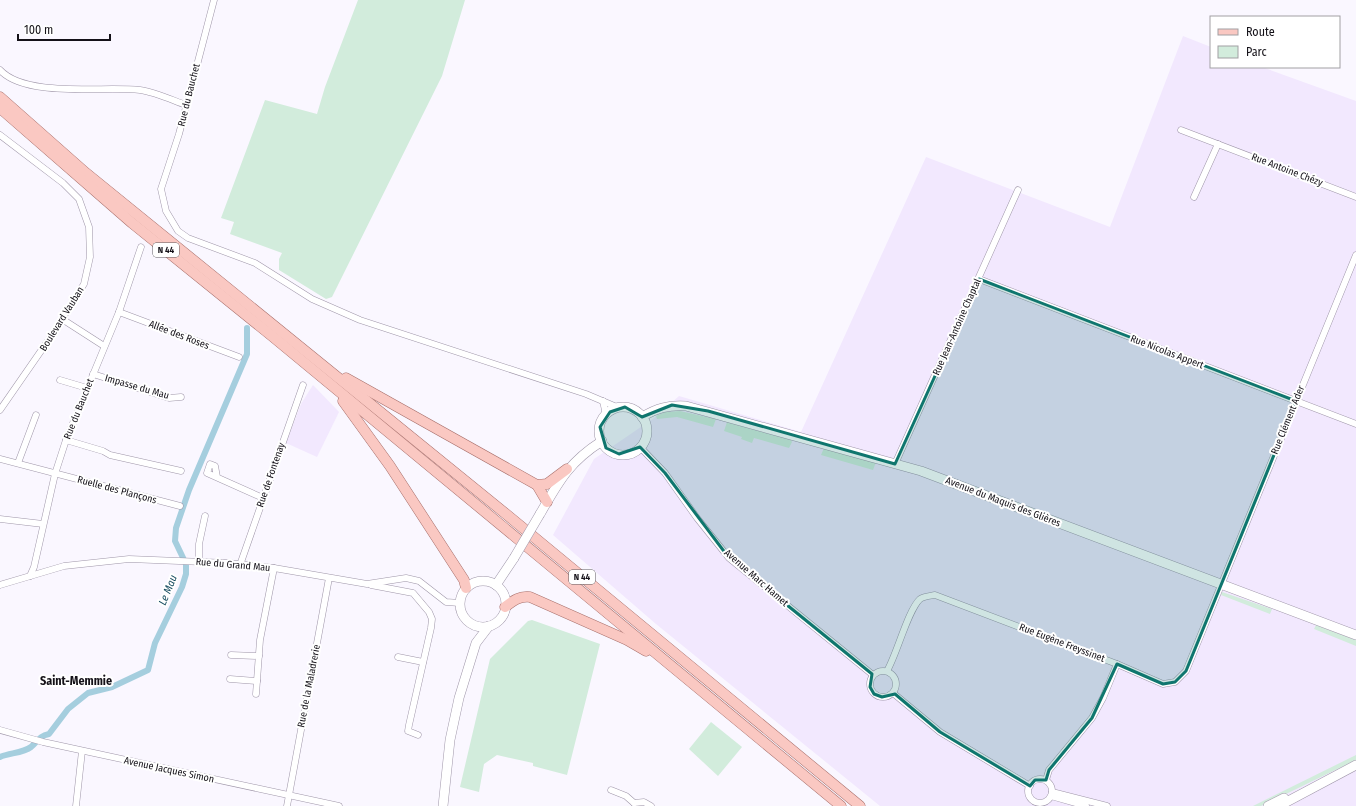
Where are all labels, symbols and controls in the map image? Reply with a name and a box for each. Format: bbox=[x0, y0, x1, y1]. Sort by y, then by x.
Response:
scale bar bbox=[18, 16, 110, 42]
legend bbox=[1210, 16, 1340, 68]
text: 100 m bbox=[24, 23, 53, 37]
text: Route bbox=[1246, 25, 1275, 39]
text: Parc bbox=[1246, 45, 1267, 59]
street label: Rue du Bauchet bbox=[175, 62, 203, 128]
street label: Rue Antoine Chézy bbox=[1250, 151, 1325, 189]
road number: N 44 bbox=[153, 243, 179, 257]
street label: Rue Jean-Antoine Chaptal bbox=[930, 277, 984, 377]
street label: Boulevard Vauban bbox=[37, 285, 87, 353]
street label: Allée des Roses bbox=[147, 318, 211, 352]
street label: Rue Nicolas Appert bbox=[1129, 333, 1206, 372]
street label: Impasse du Mau bbox=[103, 372, 171, 402]
street label: Rue du Bauchet bbox=[61, 376, 97, 441]
street label: Rue Clément Ader bbox=[1269, 383, 1307, 456]
street label: Rue de Fontenay bbox=[254, 441, 288, 509]
street label: Ruelle des Plançons bbox=[76, 474, 158, 506]
street label: Avenue du Maquis des Glières bbox=[944, 474, 1062, 530]
street label: Avenue Marc Hamet bbox=[721, 547, 791, 610]
street label: Rue du Grand Mau bbox=[195, 556, 271, 574]
road number: N 44 bbox=[569, 570, 595, 584]
water label: Le Mau bbox=[156, 573, 180, 607]
street label: Rue Eugène Freyssinet bbox=[1017, 621, 1107, 665]
street label: Rue de la Maladrerie bbox=[295, 643, 323, 729]
district label: Saint-Memmie bbox=[40, 674, 112, 688]
street label: Avenue Jacques Simon bbox=[123, 755, 215, 785]

